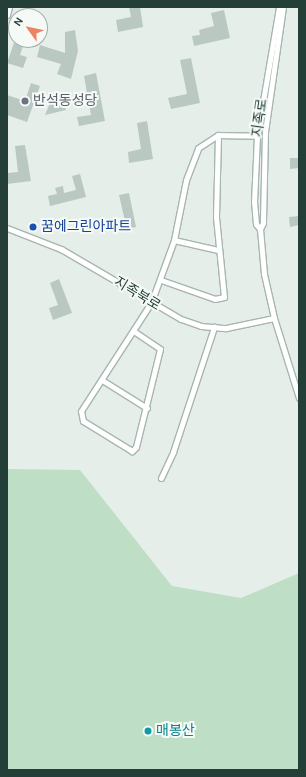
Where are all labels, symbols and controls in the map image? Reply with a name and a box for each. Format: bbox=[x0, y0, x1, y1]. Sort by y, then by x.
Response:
north arrow bbox=[8, 8, 48, 48]
text: N bbox=[11, 15, 26, 29]
place label: 반석동성당 bbox=[33, 93, 97, 109]
marker: 반석동성당 bbox=[20, 96, 30, 106]
street label: 지족로 bbox=[249, 98, 271, 138]
place label: 꿈에그린아파트 bbox=[41, 219, 131, 235]
marker: 꿈에그린아파트 bbox=[28, 222, 38, 232]
street label: 지족북로 bbox=[111, 274, 163, 314]
place label: 매봉산 bbox=[156, 723, 195, 739]
marker: 매봉산 bbox=[143, 726, 153, 736]

